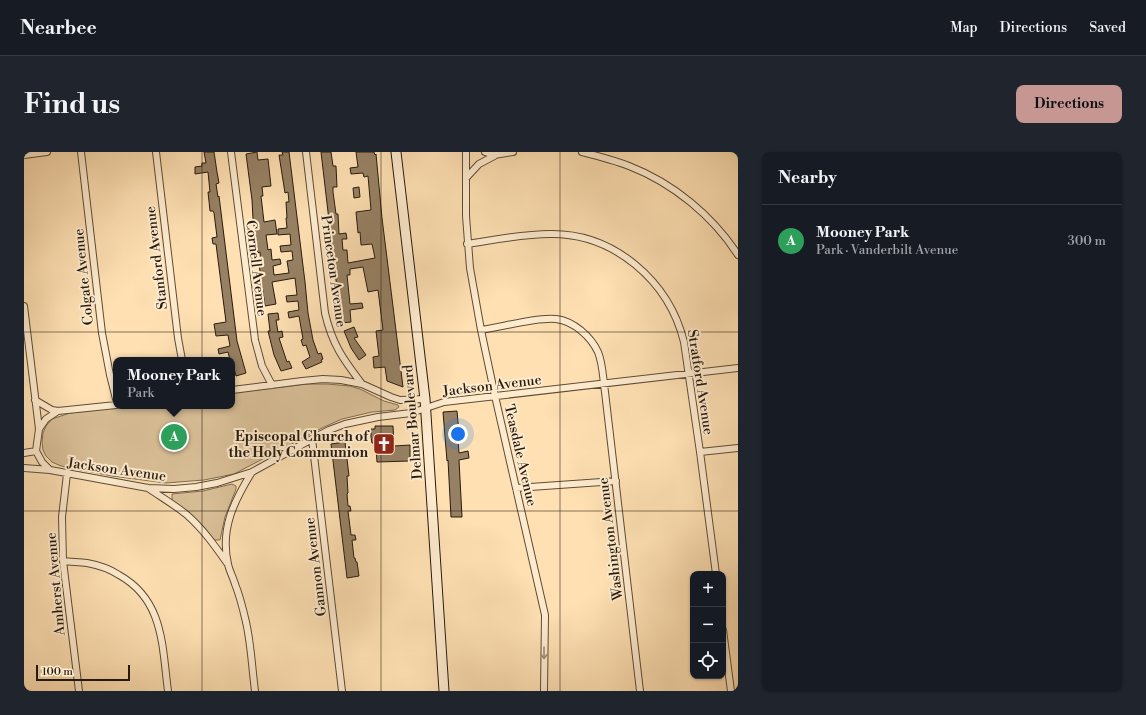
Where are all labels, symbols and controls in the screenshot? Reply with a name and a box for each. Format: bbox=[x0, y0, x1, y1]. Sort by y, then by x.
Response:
text: Nearbee bbox=[20, 16, 97, 40]
text: Map bbox=[950, 19, 978, 37]
text: Directions bbox=[1000, 19, 1067, 37]
text: Saved bbox=[1089, 19, 1126, 37]
button: Directions bbox=[1016, 85, 1122, 123]
text: Find us bbox=[24, 87, 120, 122]
text: Nearby bbox=[778, 167, 837, 189]
street label: Stanford Avenue bbox=[142, 205, 172, 311]
street label: Princeton Avenue bbox=[316, 214, 350, 328]
street label: Cornell Avenue bbox=[241, 219, 271, 317]
text: Mooney Park bbox=[816, 223, 909, 242]
street label: Colgate Avenue bbox=[70, 228, 98, 326]
text: A bbox=[786, 233, 796, 249]
text: 300 m bbox=[1068, 233, 1106, 249]
text: Park · Vanderbilt Avenue bbox=[816, 242, 958, 258]
street label: Stratford Avenue bbox=[683, 328, 717, 436]
popup bbox=[113, 357, 235, 409]
street label: Delmar Boulevard bbox=[399, 364, 427, 480]
text: Mooney Park bbox=[127, 366, 221, 385]
street label: Jackson Avenue bbox=[441, 371, 543, 401]
text: Park bbox=[127, 385, 154, 401]
street label: Teasdale Avenue bbox=[500, 402, 541, 508]
pin: A bbox=[161, 422, 187, 452]
your location bbox=[448, 424, 468, 444]
place label: Episcopal Church of the Holy Communion bbox=[228, 428, 370, 462]
church icon: Episcopal Church of the Holy Communion bbox=[371, 431, 397, 457]
street label: Jackson Avenue bbox=[65, 454, 167, 486]
street label: Washington Avenue bbox=[595, 476, 628, 602]
street label: Gannon Avenue bbox=[301, 516, 331, 617]
street label: Amherst Avenue bbox=[43, 532, 70, 637]
map controls bbox=[690, 571, 726, 679]
button: + bbox=[690, 571, 726, 607]
button: − bbox=[690, 607, 726, 643]
button: locate bbox=[690, 643, 726, 679]
one-way arrow bbox=[540, 646, 548, 659]
scale bar bbox=[36, 663, 130, 682]
text: 100 m bbox=[42, 665, 73, 679]

